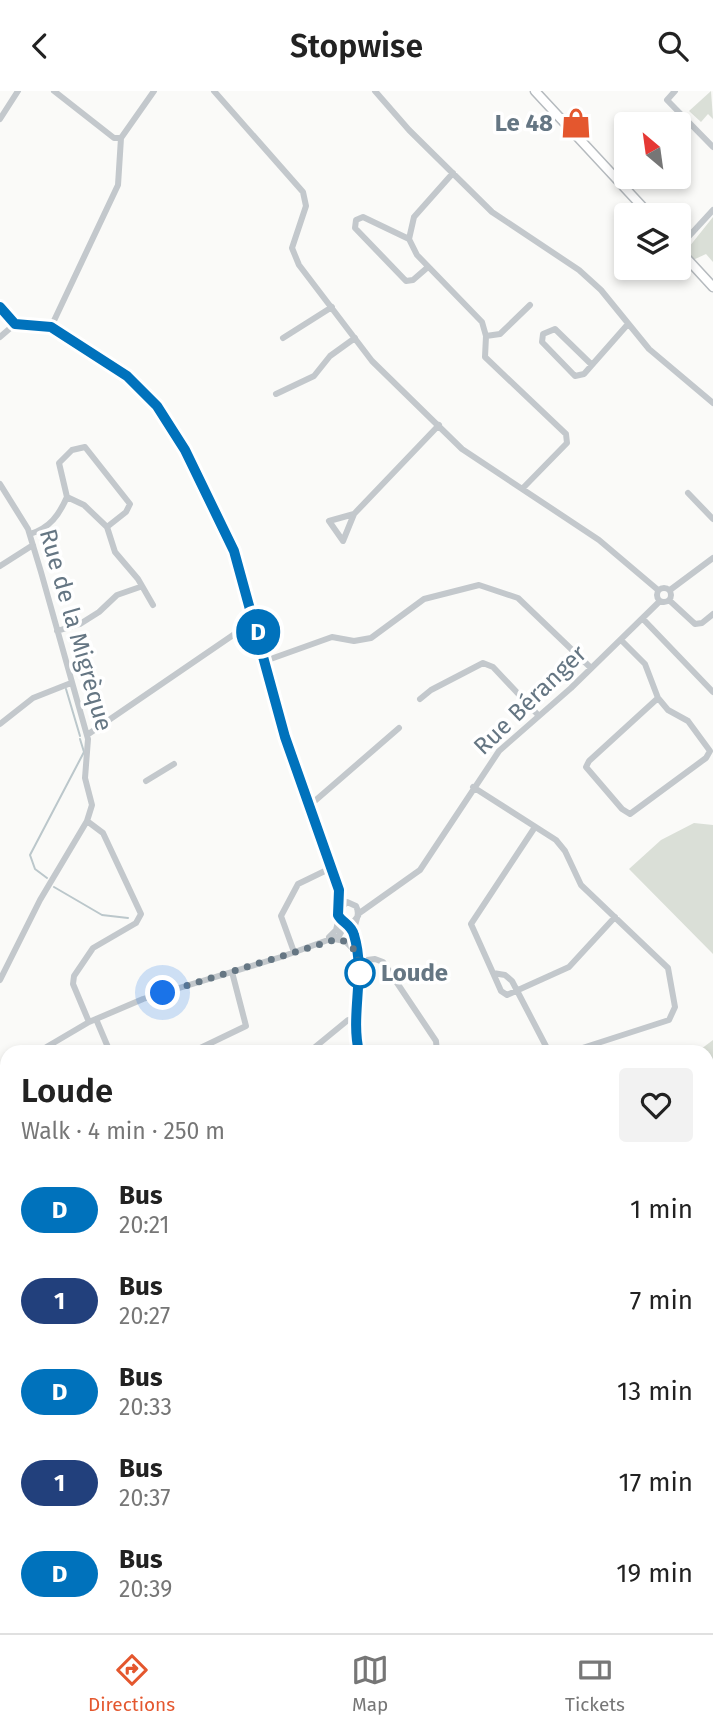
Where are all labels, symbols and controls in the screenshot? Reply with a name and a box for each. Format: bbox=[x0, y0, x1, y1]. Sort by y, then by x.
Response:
icon: back bbox=[21, 27, 59, 65]
text: Stopwise bbox=[290, 27, 423, 65]
icon: search bbox=[654, 27, 692, 65]
shop icon: Le 48 bbox=[559, 106, 593, 140]
place label: Le 48 bbox=[495, 109, 553, 137]
north arrow bbox=[614, 112, 691, 189]
map controls bbox=[614, 112, 691, 280]
button: layers bbox=[614, 203, 691, 280]
street label: Rue de la Migrèque bbox=[34, 526, 118, 734]
line badge: D bbox=[235, 609, 281, 655]
text: D bbox=[250, 618, 266, 646]
street label: Rue Béranger bbox=[468, 639, 593, 761]
marker: Loude bbox=[345, 958, 375, 988]
place label: Loude bbox=[381, 959, 448, 987]
your location bbox=[145, 975, 180, 1010]
button: heart bbox=[619, 1068, 693, 1142]
text: Loude bbox=[21, 1071, 113, 1111]
text: Walk · 4 min · 250 m bbox=[21, 1117, 225, 1145]
text: Bus bbox=[119, 1180, 162, 1211]
text: 1 min bbox=[630, 1194, 693, 1225]
text: D bbox=[52, 1196, 67, 1224]
text: 20:21 bbox=[119, 1211, 170, 1239]
text: Bus bbox=[119, 1271, 162, 1302]
text: 7 min bbox=[630, 1285, 693, 1316]
text: 1 bbox=[54, 1287, 65, 1315]
text: 20:27 bbox=[119, 1302, 170, 1330]
text: Bus bbox=[119, 1362, 162, 1393]
text: 13 min bbox=[617, 1376, 693, 1407]
text: D bbox=[52, 1378, 67, 1406]
text: 20:33 bbox=[119, 1393, 172, 1421]
text: Bus bbox=[119, 1453, 162, 1484]
text: 17 min bbox=[618, 1467, 693, 1498]
text: 1 bbox=[54, 1469, 65, 1497]
text: 20:37 bbox=[119, 1484, 171, 1512]
text: Bus bbox=[119, 1544, 162, 1575]
text: 19 min bbox=[616, 1558, 693, 1589]
text: D bbox=[52, 1560, 67, 1588]
text: 20:39 bbox=[119, 1575, 172, 1603]
tab: Directions bbox=[88, 1651, 175, 1716]
tab: Map bbox=[351, 1651, 389, 1716]
tab: Tickets bbox=[565, 1651, 625, 1716]

